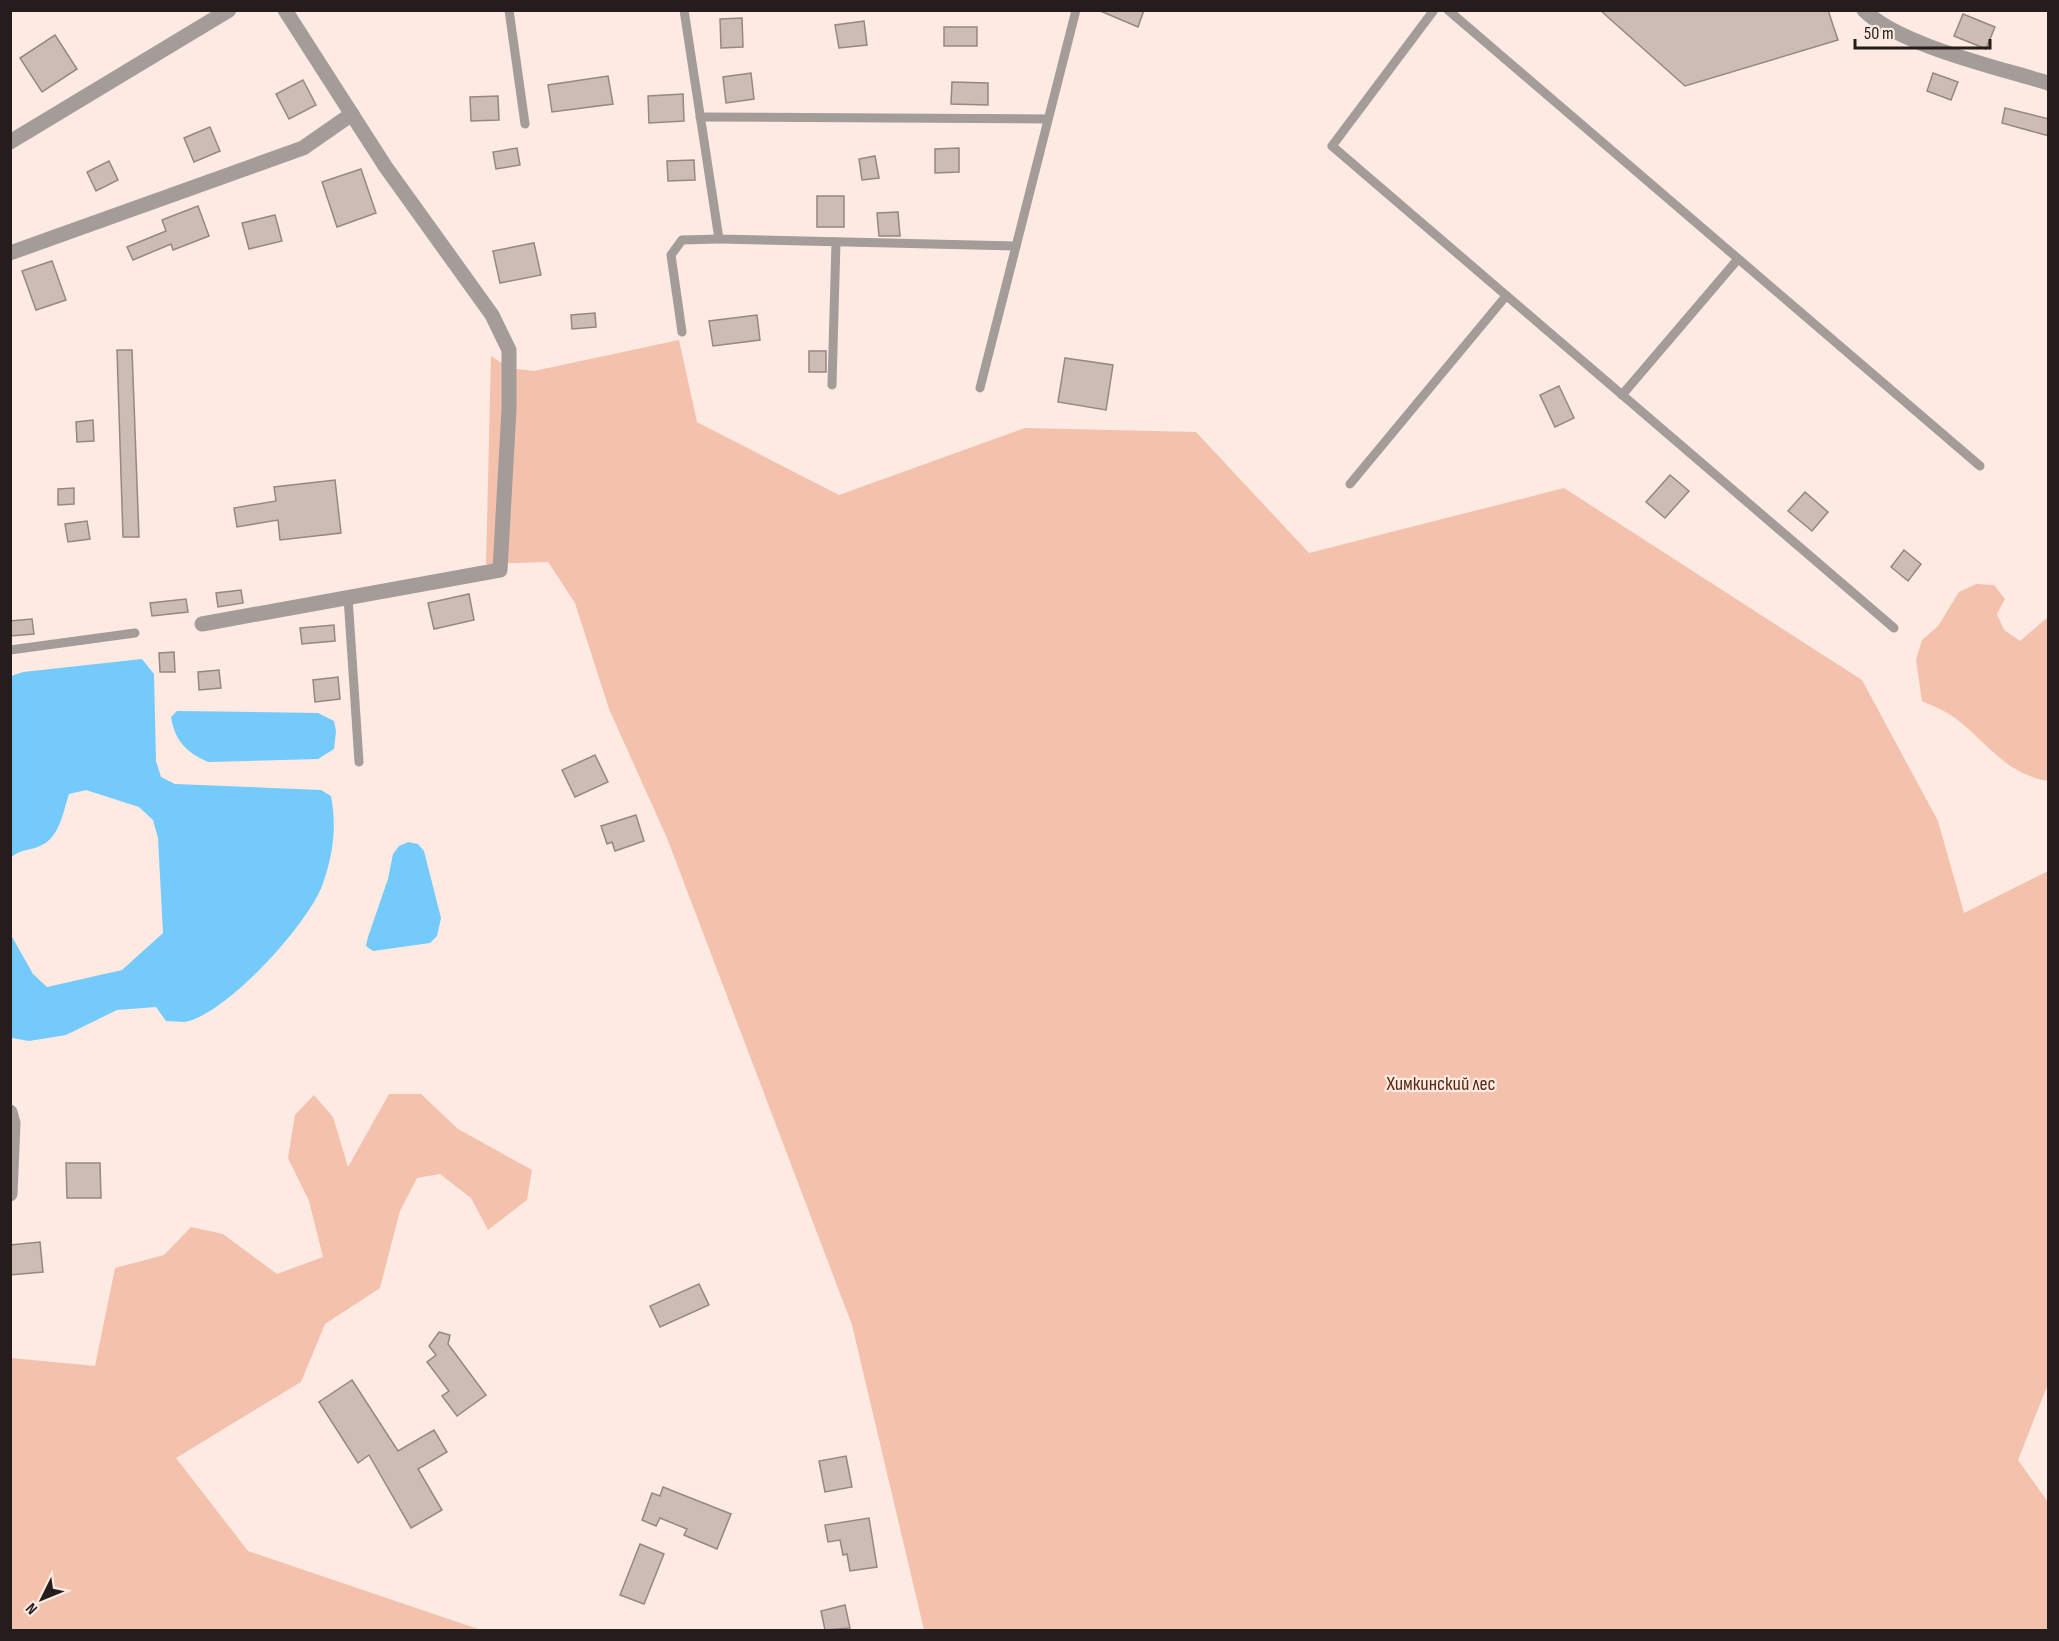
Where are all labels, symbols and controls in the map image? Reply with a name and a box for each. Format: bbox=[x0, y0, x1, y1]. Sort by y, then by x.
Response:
scale bar bbox=[1855, 12, 1990, 50]
text: 50 m bbox=[1864, 23, 1894, 44]
park label: Химкинский лес bbox=[1385, 1072, 1496, 1096]
north arrow bbox=[12, 1569, 72, 1629]
text: N bbox=[22, 1599, 42, 1618]

